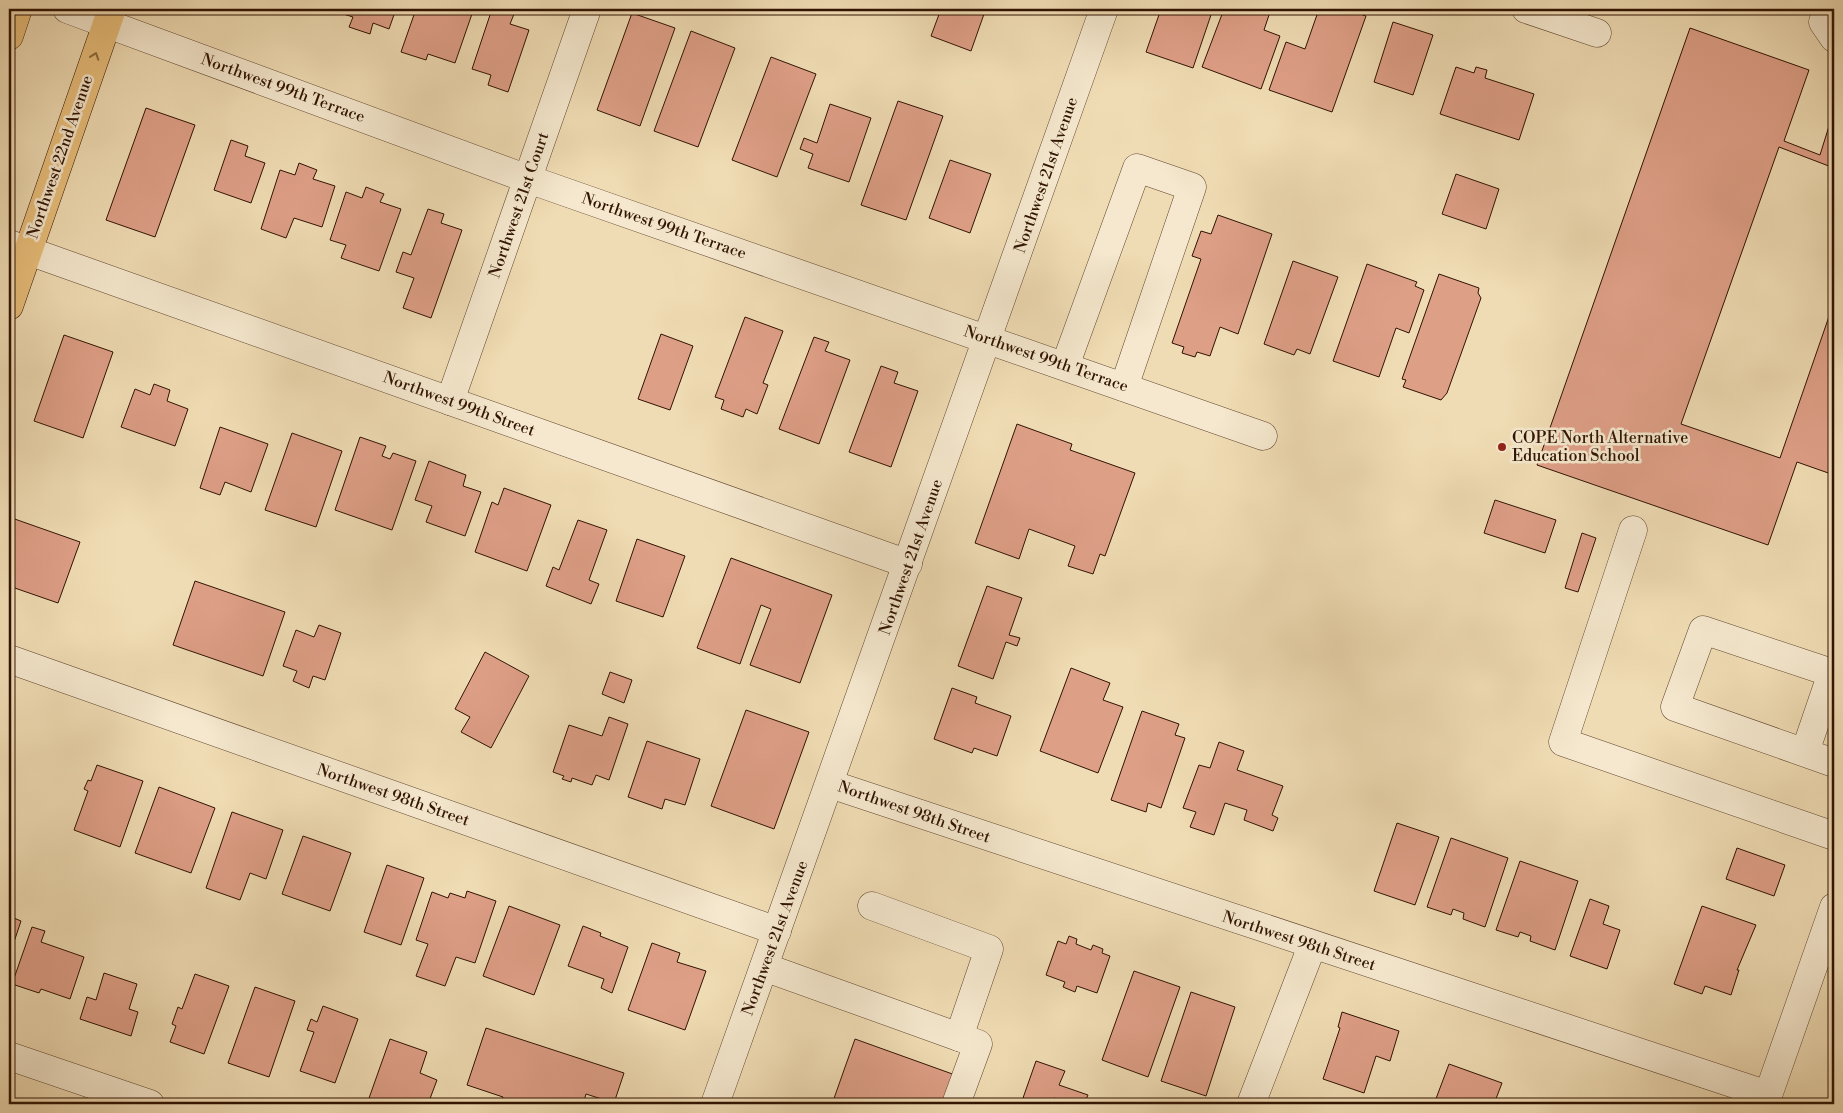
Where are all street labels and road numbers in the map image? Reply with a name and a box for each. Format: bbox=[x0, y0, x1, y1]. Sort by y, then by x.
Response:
street label: Northwest 99th Terrace bbox=[198, 49, 368, 127]
street label: Northwest 22nd Avenue bbox=[23, 73, 97, 241]
street label: Northwest 21st Avenue bbox=[1010, 94, 1082, 256]
street label: Northwest 21st Court bbox=[485, 129, 553, 281]
street label: Northwest 99th Terrace bbox=[579, 188, 749, 264]
street label: Northwest 99th Terrace bbox=[961, 321, 1131, 397]
street label: Northwest 99th Street bbox=[380, 367, 538, 441]
street label: Northwest 21st Avenue bbox=[875, 476, 947, 638]
street label: Northwest 98th Street bbox=[314, 759, 472, 831]
street label: Northwest 98th Street bbox=[835, 776, 993, 848]
street label: Northwest 21st Avenue bbox=[738, 858, 812, 1018]
street label: Northwest 98th Street bbox=[1220, 907, 1379, 975]

